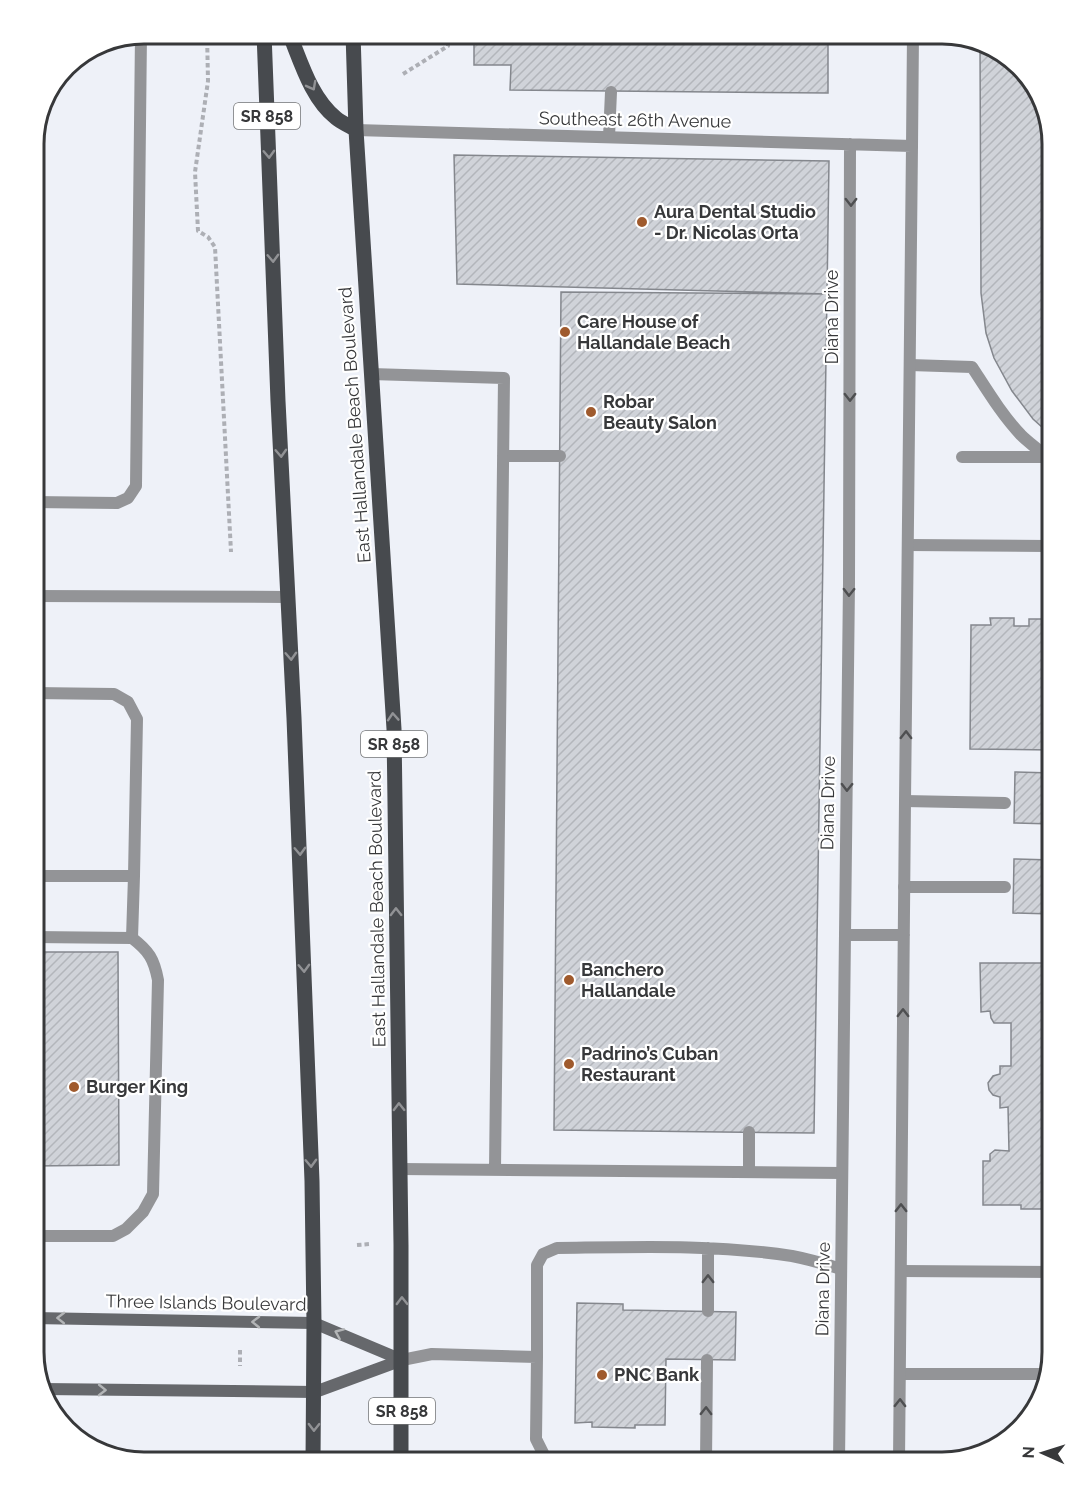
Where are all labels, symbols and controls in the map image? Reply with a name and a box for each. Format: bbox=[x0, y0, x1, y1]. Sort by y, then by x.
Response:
one-way arrow bbox=[305, 80, 316, 91]
road number: SR 858 bbox=[234, 103, 300, 129]
street label: Southeast 26th Avenue bbox=[539, 107, 732, 132]
one-way arrow bbox=[262, 150, 275, 159]
one-way arrow bbox=[845, 198, 857, 207]
place label: Aura Dental Studio - Dr. Nicolas Orta bbox=[654, 201, 816, 243]
marker: Aura Dental Studio - Dr. Nicolas Orta bbox=[635, 215, 649, 229]
one-way arrow bbox=[266, 254, 279, 263]
street label: Diana Drive bbox=[821, 269, 842, 364]
street label: East Hallandale Beach Boulevard bbox=[334, 286, 375, 564]
place label: Care House of Hallandale Beach bbox=[577, 311, 730, 353]
marker: Care House of Hallandale Beach bbox=[558, 325, 572, 339]
place label: Robar Beauty Salon bbox=[603, 391, 717, 433]
one-way arrow bbox=[844, 393, 856, 402]
marker: Robar Beauty Salon bbox=[584, 405, 598, 419]
one-way arrow bbox=[274, 448, 287, 457]
one-way arrow bbox=[843, 588, 855, 597]
one-way arrow bbox=[284, 651, 297, 660]
one-way arrow bbox=[387, 712, 400, 721]
one-way arrow bbox=[899, 730, 912, 739]
road number: SR 858 bbox=[361, 731, 427, 757]
street label: Diana Drive bbox=[816, 755, 839, 850]
street label: East Hallandale Beach Boulevard bbox=[364, 771, 389, 1047]
one-way arrow bbox=[840, 783, 853, 792]
one-way arrow bbox=[293, 846, 306, 855]
one-way arrow bbox=[390, 907, 403, 916]
place label: Banchero Hallandale bbox=[581, 959, 676, 1001]
one-way arrow bbox=[298, 963, 310, 972]
marker: Banchero Hallandale bbox=[562, 973, 576, 987]
one-way arrow bbox=[897, 1009, 909, 1018]
place label: Padrino’s Cuban Restaurant bbox=[581, 1043, 718, 1085]
marker: Padrino’s Cuban Restaurant bbox=[562, 1057, 576, 1071]
place label: Burger King bbox=[86, 1076, 188, 1097]
marker: Burger King bbox=[67, 1080, 81, 1094]
one-way arrow bbox=[393, 1102, 405, 1111]
one-way arrow bbox=[305, 1158, 318, 1167]
one-way arrow bbox=[895, 1204, 907, 1213]
street label: Diana Drive bbox=[811, 1241, 834, 1336]
one-way arrow bbox=[702, 1275, 714, 1284]
street label: Three Islands Boulevard bbox=[105, 1290, 307, 1315]
one-way arrow bbox=[395, 1297, 408, 1306]
one-way arrow bbox=[56, 1312, 65, 1325]
one-way arrow bbox=[251, 1316, 260, 1328]
one-way arrow bbox=[334, 1328, 345, 1340]
place label: PNC Bank bbox=[614, 1364, 700, 1385]
marker: PNC Bank bbox=[595, 1368, 609, 1382]
one-way arrow bbox=[97, 1384, 106, 1396]
road number: SR 858 bbox=[369, 1398, 435, 1424]
one-way arrow bbox=[894, 1399, 906, 1408]
one-way arrow bbox=[700, 1406, 713, 1415]
one-way arrow bbox=[308, 1422, 320, 1431]
north arrow bbox=[1013, 1423, 1073, 1483]
text: N bbox=[1019, 1446, 1038, 1459]

